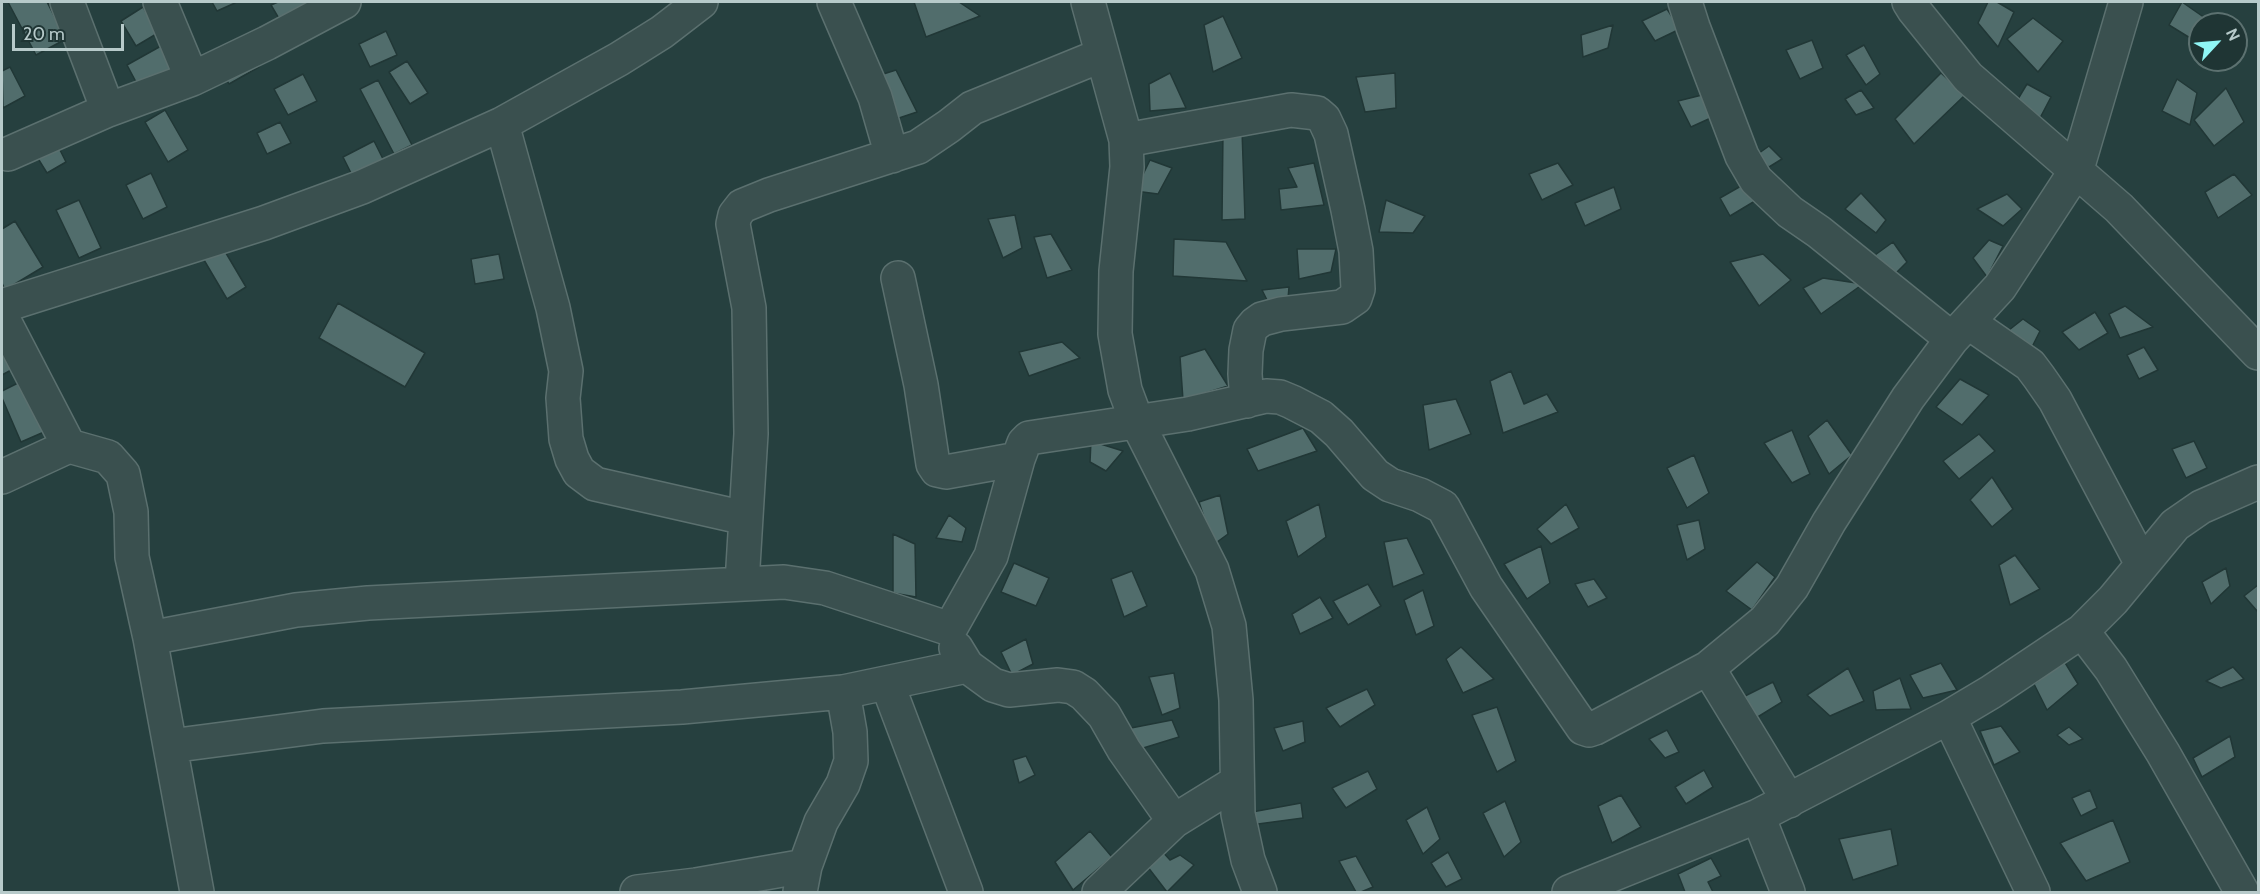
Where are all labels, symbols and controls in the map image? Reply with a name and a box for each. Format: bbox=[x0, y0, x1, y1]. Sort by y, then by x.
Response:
scale bar bbox=[15, 12, 128, 50]
north arrow bbox=[2188, 12, 2248, 72]
text: 20 m bbox=[23, 23, 65, 45]
text: N bbox=[2222, 26, 2244, 44]

